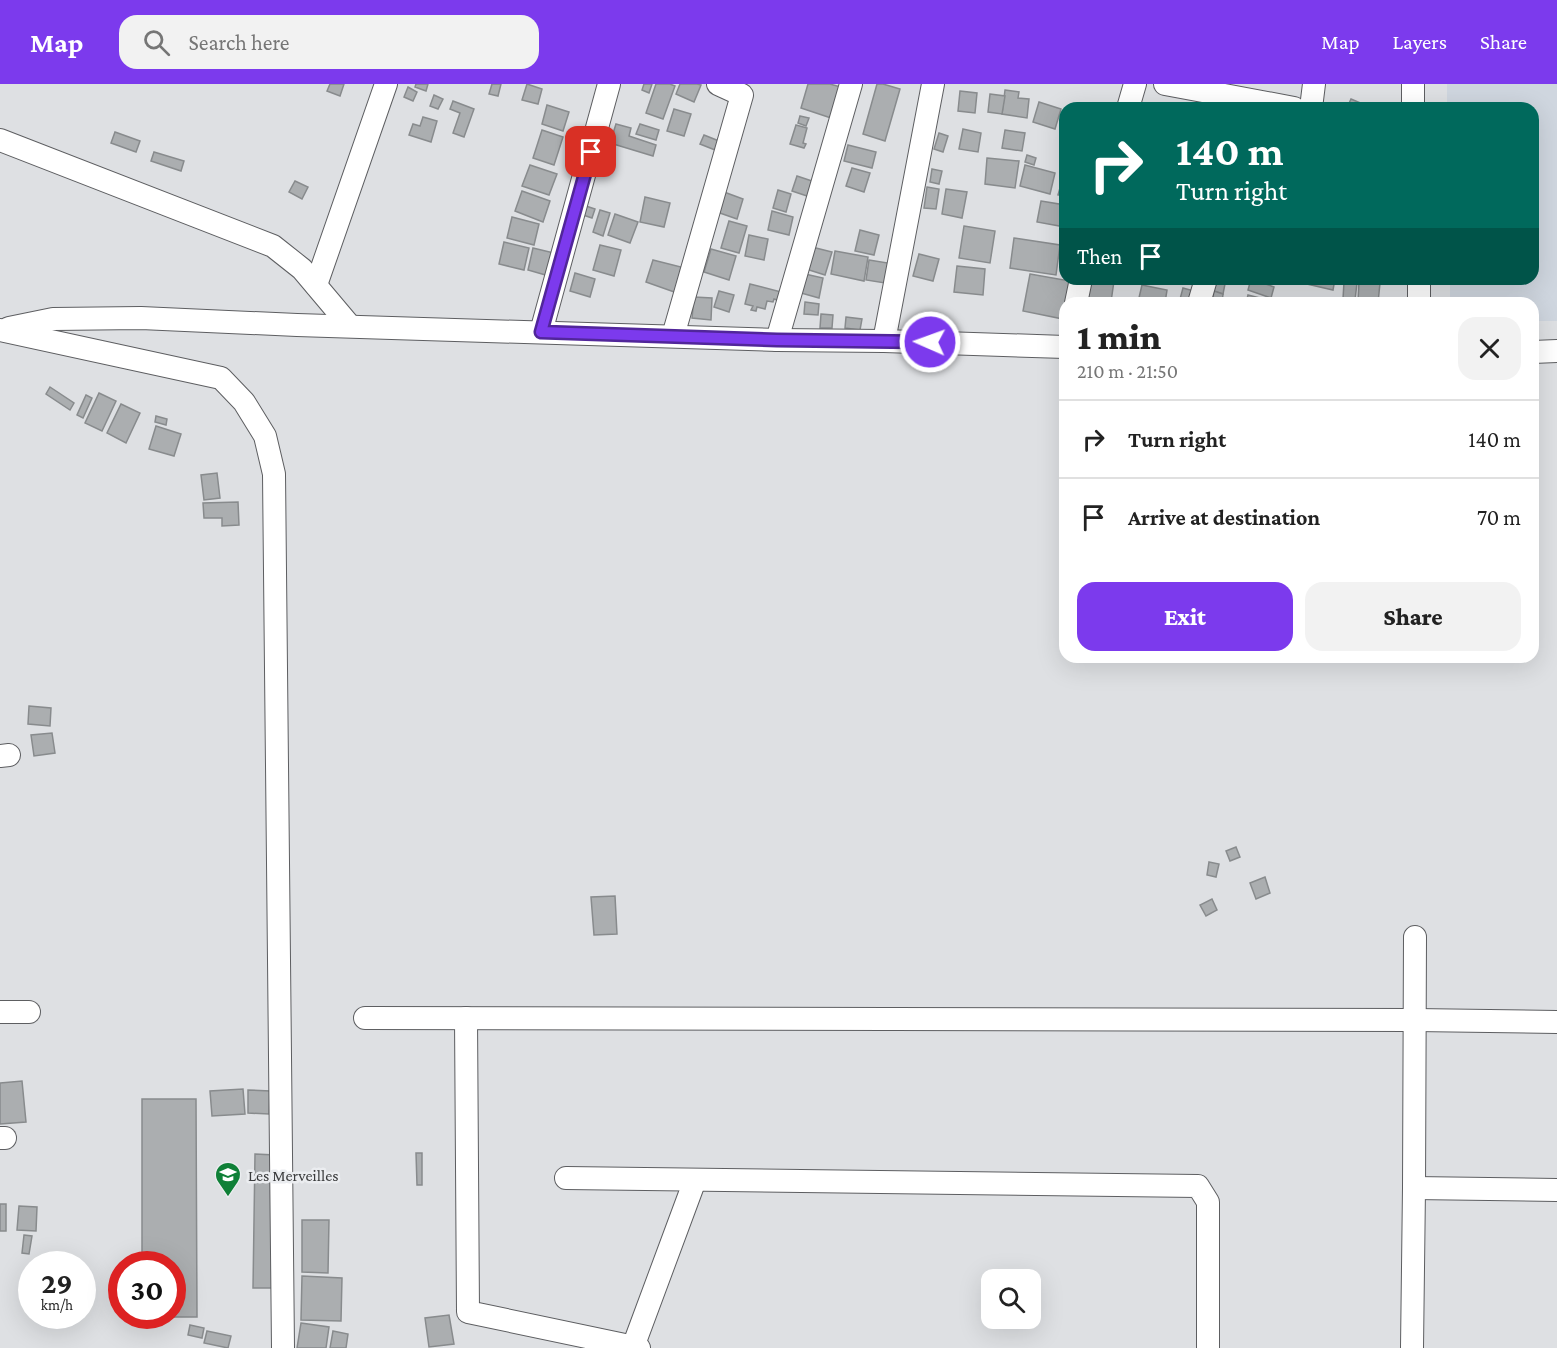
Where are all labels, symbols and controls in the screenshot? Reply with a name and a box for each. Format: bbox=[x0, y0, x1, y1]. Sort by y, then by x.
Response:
search box bbox=[119, 15, 539, 69]
icon: search bbox=[140, 26, 173, 59]
text: Map bbox=[30, 27, 83, 58]
text: Search here bbox=[188, 30, 289, 55]
text: Map bbox=[1321, 30, 1360, 54]
text: Layers bbox=[1393, 30, 1447, 54]
text: Share bbox=[1480, 30, 1527, 54]
pin bbox=[565, 126, 616, 177]
icon: right bbox=[1077, 126, 1155, 204]
text: 140 m bbox=[1176, 127, 1284, 174]
icon: arrive bbox=[574, 135, 607, 168]
text: Turn right bbox=[1176, 176, 1287, 206]
icon: arrive bbox=[1134, 240, 1167, 273]
text: Then bbox=[1077, 244, 1122, 269]
position arrow bbox=[898, 310, 962, 374]
text: 1 min bbox=[1077, 317, 1161, 357]
button: close bbox=[1458, 317, 1521, 380]
text: 210 m · 21:50 bbox=[1077, 360, 1178, 382]
icon: right bbox=[1077, 423, 1110, 456]
text: Turn right bbox=[1128, 427, 1226, 452]
text: 140 m bbox=[1468, 427, 1521, 452]
icon: arrive bbox=[1077, 501, 1110, 534]
text: Arrive at destination bbox=[1128, 505, 1320, 530]
text: 70 m bbox=[1477, 505, 1521, 530]
button: Exit bbox=[1077, 582, 1293, 651]
button: Share bbox=[1305, 582, 1521, 651]
school or university icon: Les Merveilles bbox=[213, 1160, 243, 1198]
place label: Les Merveilles bbox=[248, 1167, 339, 1184]
speed limit sign: 30 bbox=[108, 1251, 186, 1329]
text: 29 bbox=[41, 1266, 73, 1299]
map controls bbox=[981, 1269, 1041, 1329]
button: search bbox=[981, 1269, 1041, 1329]
text: km/h bbox=[41, 1297, 73, 1313]

